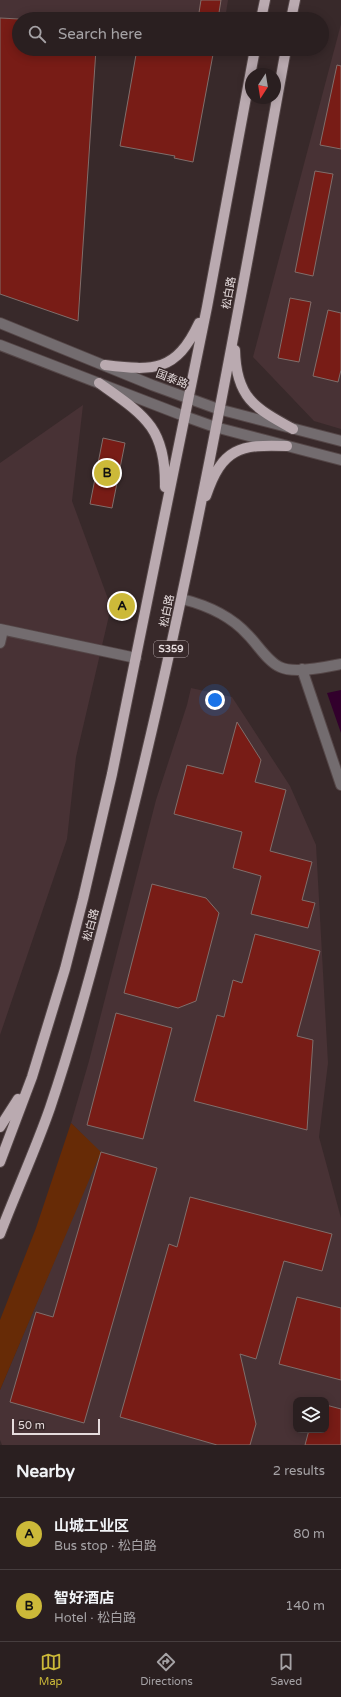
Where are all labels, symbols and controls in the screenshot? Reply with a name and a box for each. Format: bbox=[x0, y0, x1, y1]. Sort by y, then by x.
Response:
search box bbox=[12, 12, 329, 56]
icon: search bbox=[26, 23, 48, 45]
text: Search here bbox=[58, 25, 142, 43]
north arrow bbox=[245, 68, 281, 104]
street label: 松白路 bbox=[220, 276, 238, 310]
street label: 国泰路 bbox=[154, 367, 190, 391]
pin: B bbox=[94, 458, 120, 488]
pin: A bbox=[109, 591, 135, 621]
street label: 松白路 bbox=[157, 594, 177, 628]
road number: S359 bbox=[154, 641, 188, 657]
your location bbox=[205, 690, 225, 710]
street label: 松白路 bbox=[80, 907, 102, 943]
map controls bbox=[293, 1397, 329, 1433]
button: layers bbox=[293, 1397, 329, 1433]
scale bar bbox=[12, 1417, 100, 1436]
text: 50 m bbox=[18, 1419, 45, 1432]
text: Nearby bbox=[16, 1461, 75, 1482]
text: 2 results bbox=[273, 1463, 325, 1479]
text: 山城工业区 bbox=[54, 1517, 129, 1535]
text: A bbox=[24, 1526, 34, 1542]
text: 80 m bbox=[293, 1526, 325, 1542]
text: Bus stop · 松白路 bbox=[54, 1538, 157, 1554]
text: 智好酒店 bbox=[54, 1589, 114, 1607]
text: B bbox=[24, 1598, 34, 1614]
text: 140 m bbox=[285, 1598, 325, 1614]
text: Hotel · 松白路 bbox=[54, 1610, 136, 1626]
tab: Map bbox=[39, 1651, 63, 1688]
tab: Directions bbox=[140, 1651, 193, 1688]
tab: Saved bbox=[270, 1651, 302, 1688]

